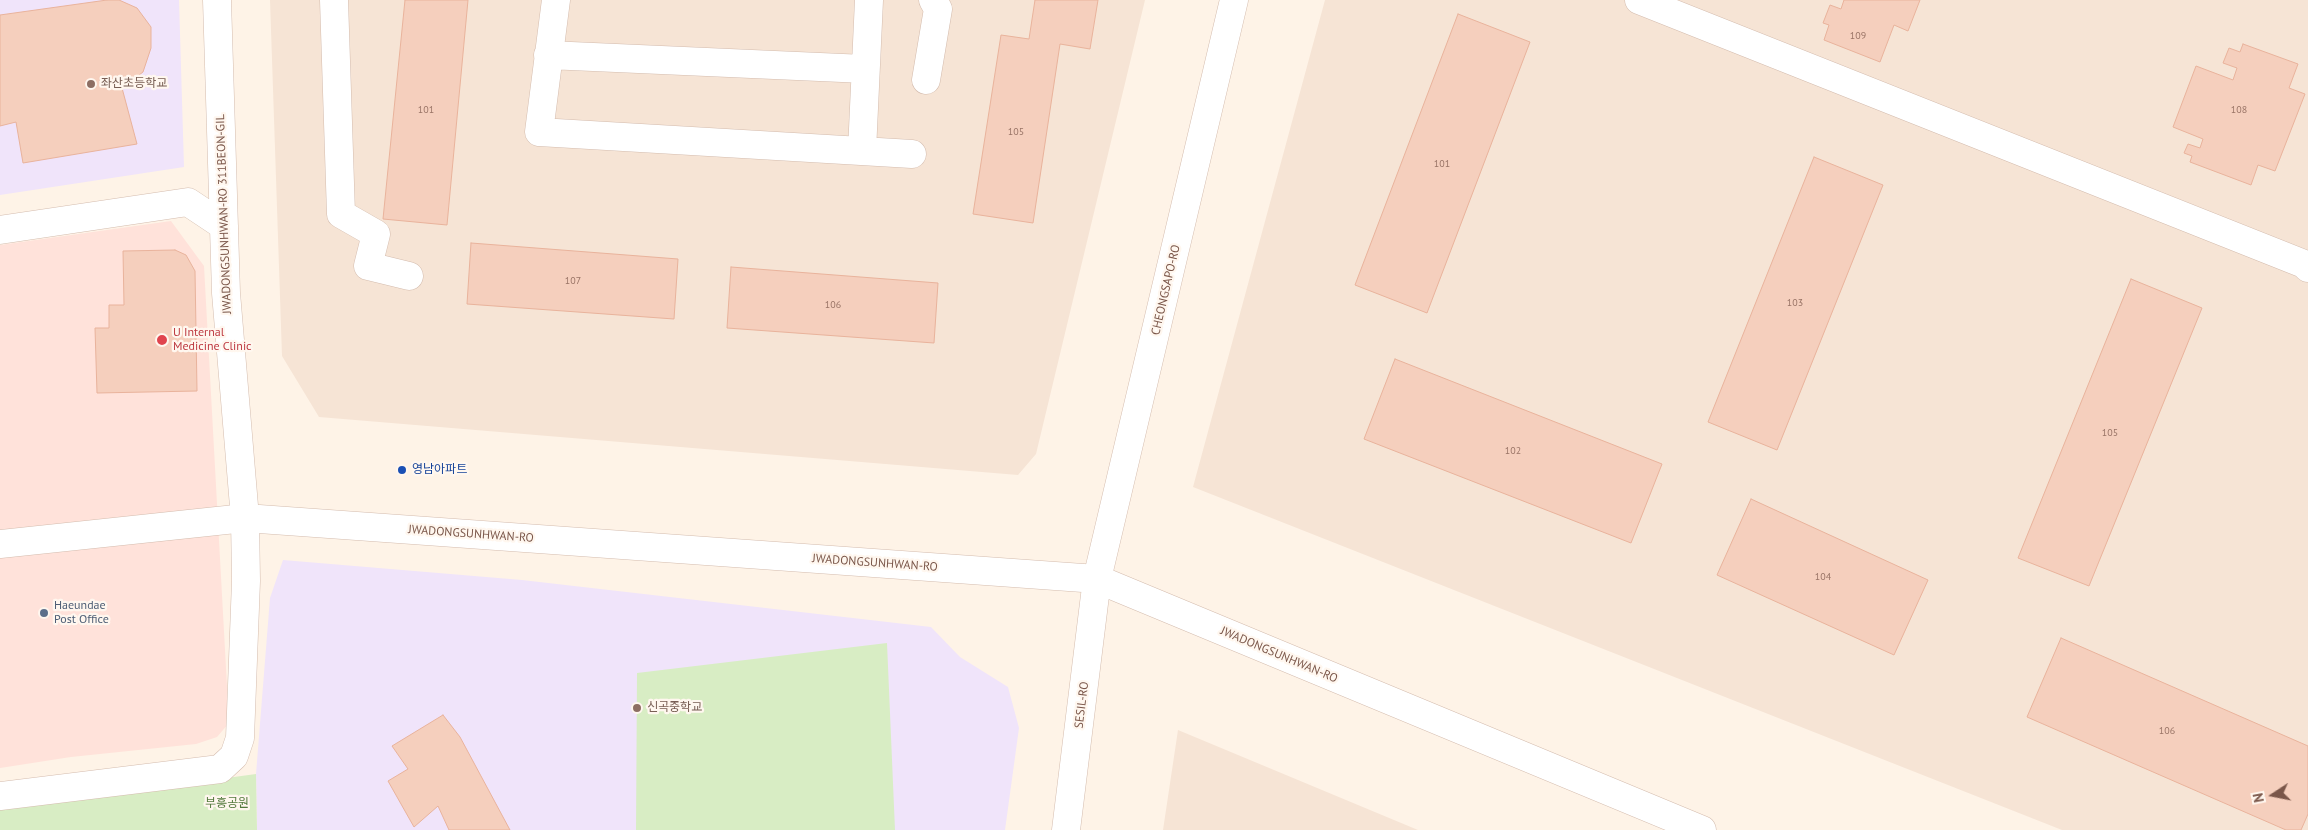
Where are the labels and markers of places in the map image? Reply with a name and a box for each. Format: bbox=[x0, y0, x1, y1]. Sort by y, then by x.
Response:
place label: 좌산초등학교 bbox=[101, 77, 167, 91]
marker: 좌산초등학교 bbox=[85, 78, 97, 90]
place label: U Internal Medicine Clinic bbox=[173, 326, 252, 354]
marker: U Internal Medicine Clinic bbox=[155, 333, 169, 347]
place label: 영남아파트 bbox=[412, 463, 467, 477]
marker: 영남아파트 bbox=[396, 464, 408, 476]
place label: Haeundae Post Office bbox=[54, 599, 109, 627]
marker: Haeundae Post Office bbox=[38, 607, 50, 619]
place label: 신곡중학교 bbox=[647, 701, 702, 715]
marker: 신곡중학교 bbox=[631, 702, 643, 714]

